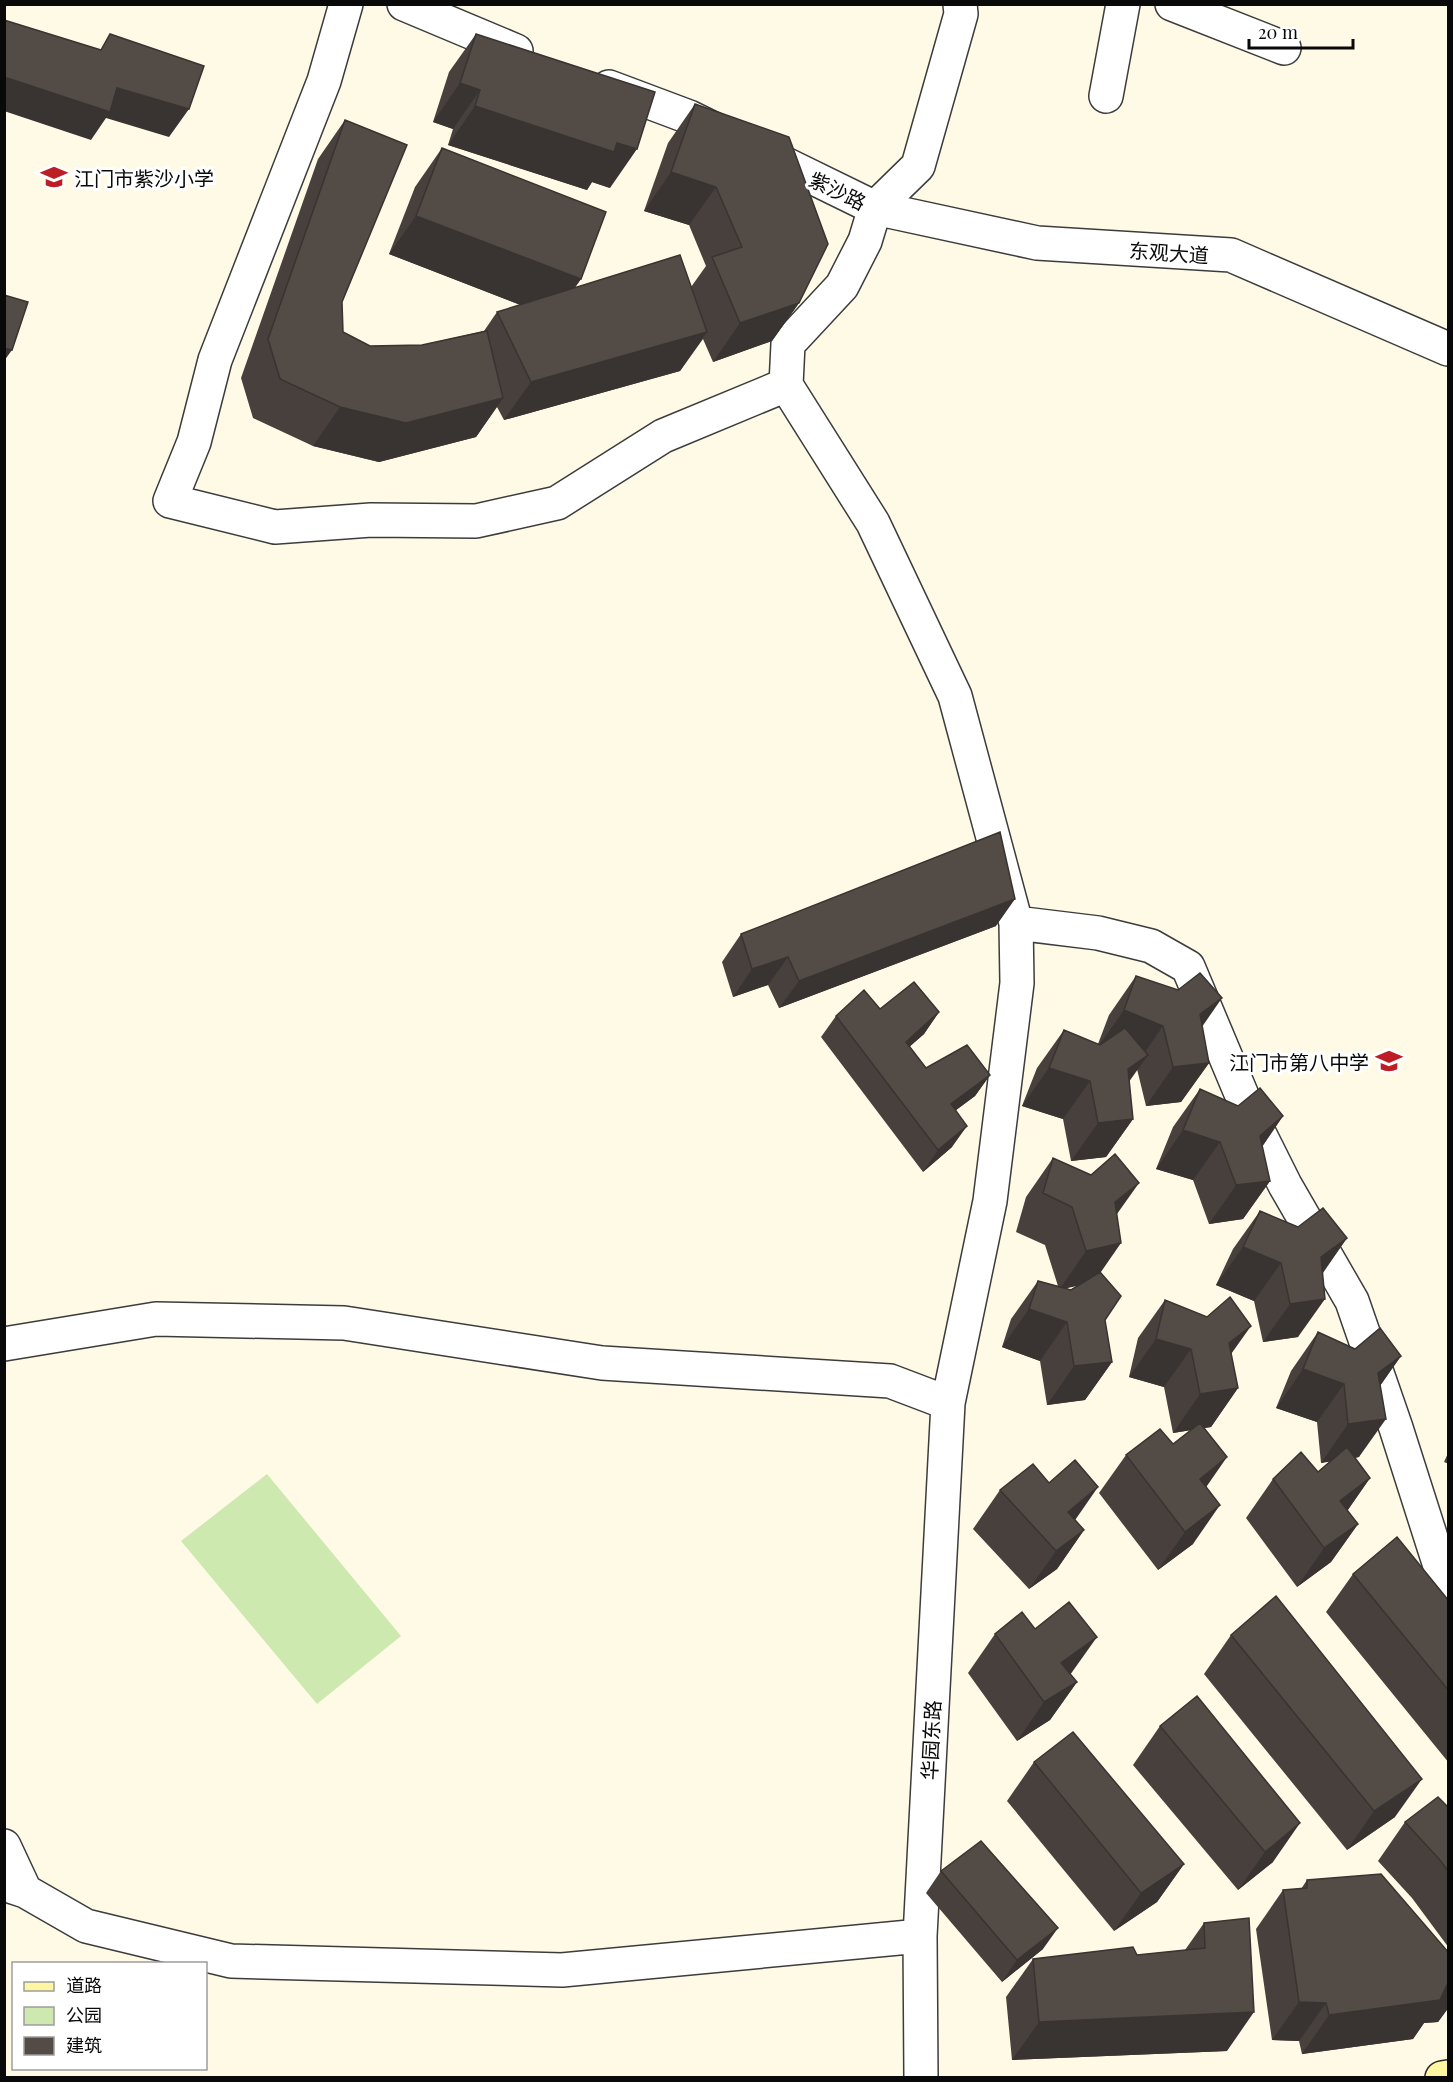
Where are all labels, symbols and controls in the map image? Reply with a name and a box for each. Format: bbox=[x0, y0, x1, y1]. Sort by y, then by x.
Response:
scale bar bbox=[1249, 12, 1352, 50]
text: 20 m bbox=[1258, 20, 1298, 44]
school or university icon: 江门市紫沙小学 bbox=[39, 162, 69, 192]
place label: 江门市紫沙小学 bbox=[74, 164, 214, 191]
street label: 紫沙路 bbox=[805, 165, 871, 215]
street label: 东观大道 bbox=[1128, 236, 1210, 268]
school or university icon: 江门市第八中学 bbox=[1374, 1046, 1404, 1076]
place label: 江门市第八中学 bbox=[1229, 1048, 1369, 1075]
street label: 华园东路 bbox=[914, 1699, 946, 1781]
legend bbox=[12, 1962, 207, 2070]
text: 道路 bbox=[66, 1973, 102, 1997]
text: 公园 bbox=[66, 2003, 102, 2027]
text: 建筑 bbox=[66, 2033, 102, 2057]

